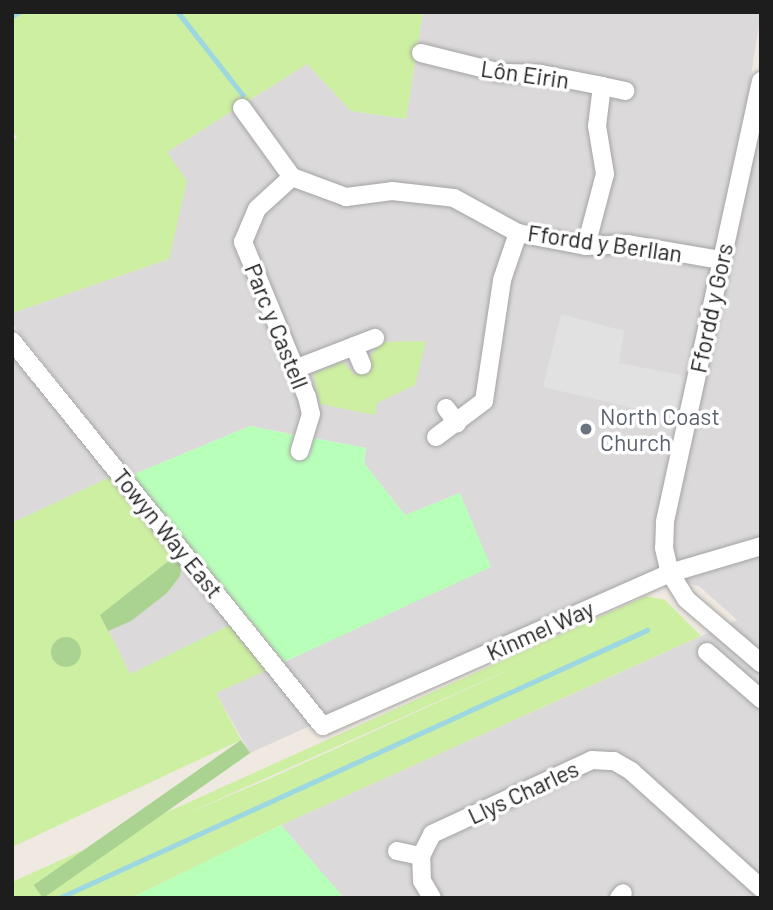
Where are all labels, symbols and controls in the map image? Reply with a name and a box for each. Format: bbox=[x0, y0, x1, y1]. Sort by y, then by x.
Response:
street label: Lôn Eirin bbox=[479, 54, 571, 94]
street label: Ffordd y Berllan bbox=[526, 219, 684, 267]
street label: Ffordd y Gors bbox=[684, 241, 738, 375]
street label: Parc y Castell bbox=[239, 259, 315, 393]
place label: North Coast Church bbox=[600, 402, 720, 456]
marker: North Coast Church bbox=[578, 421, 594, 437]
street label: Towyn Way East bbox=[107, 463, 229, 603]
street label: Kinmel Way bbox=[482, 594, 598, 666]
street label: Llys Charles bbox=[463, 754, 583, 830]

